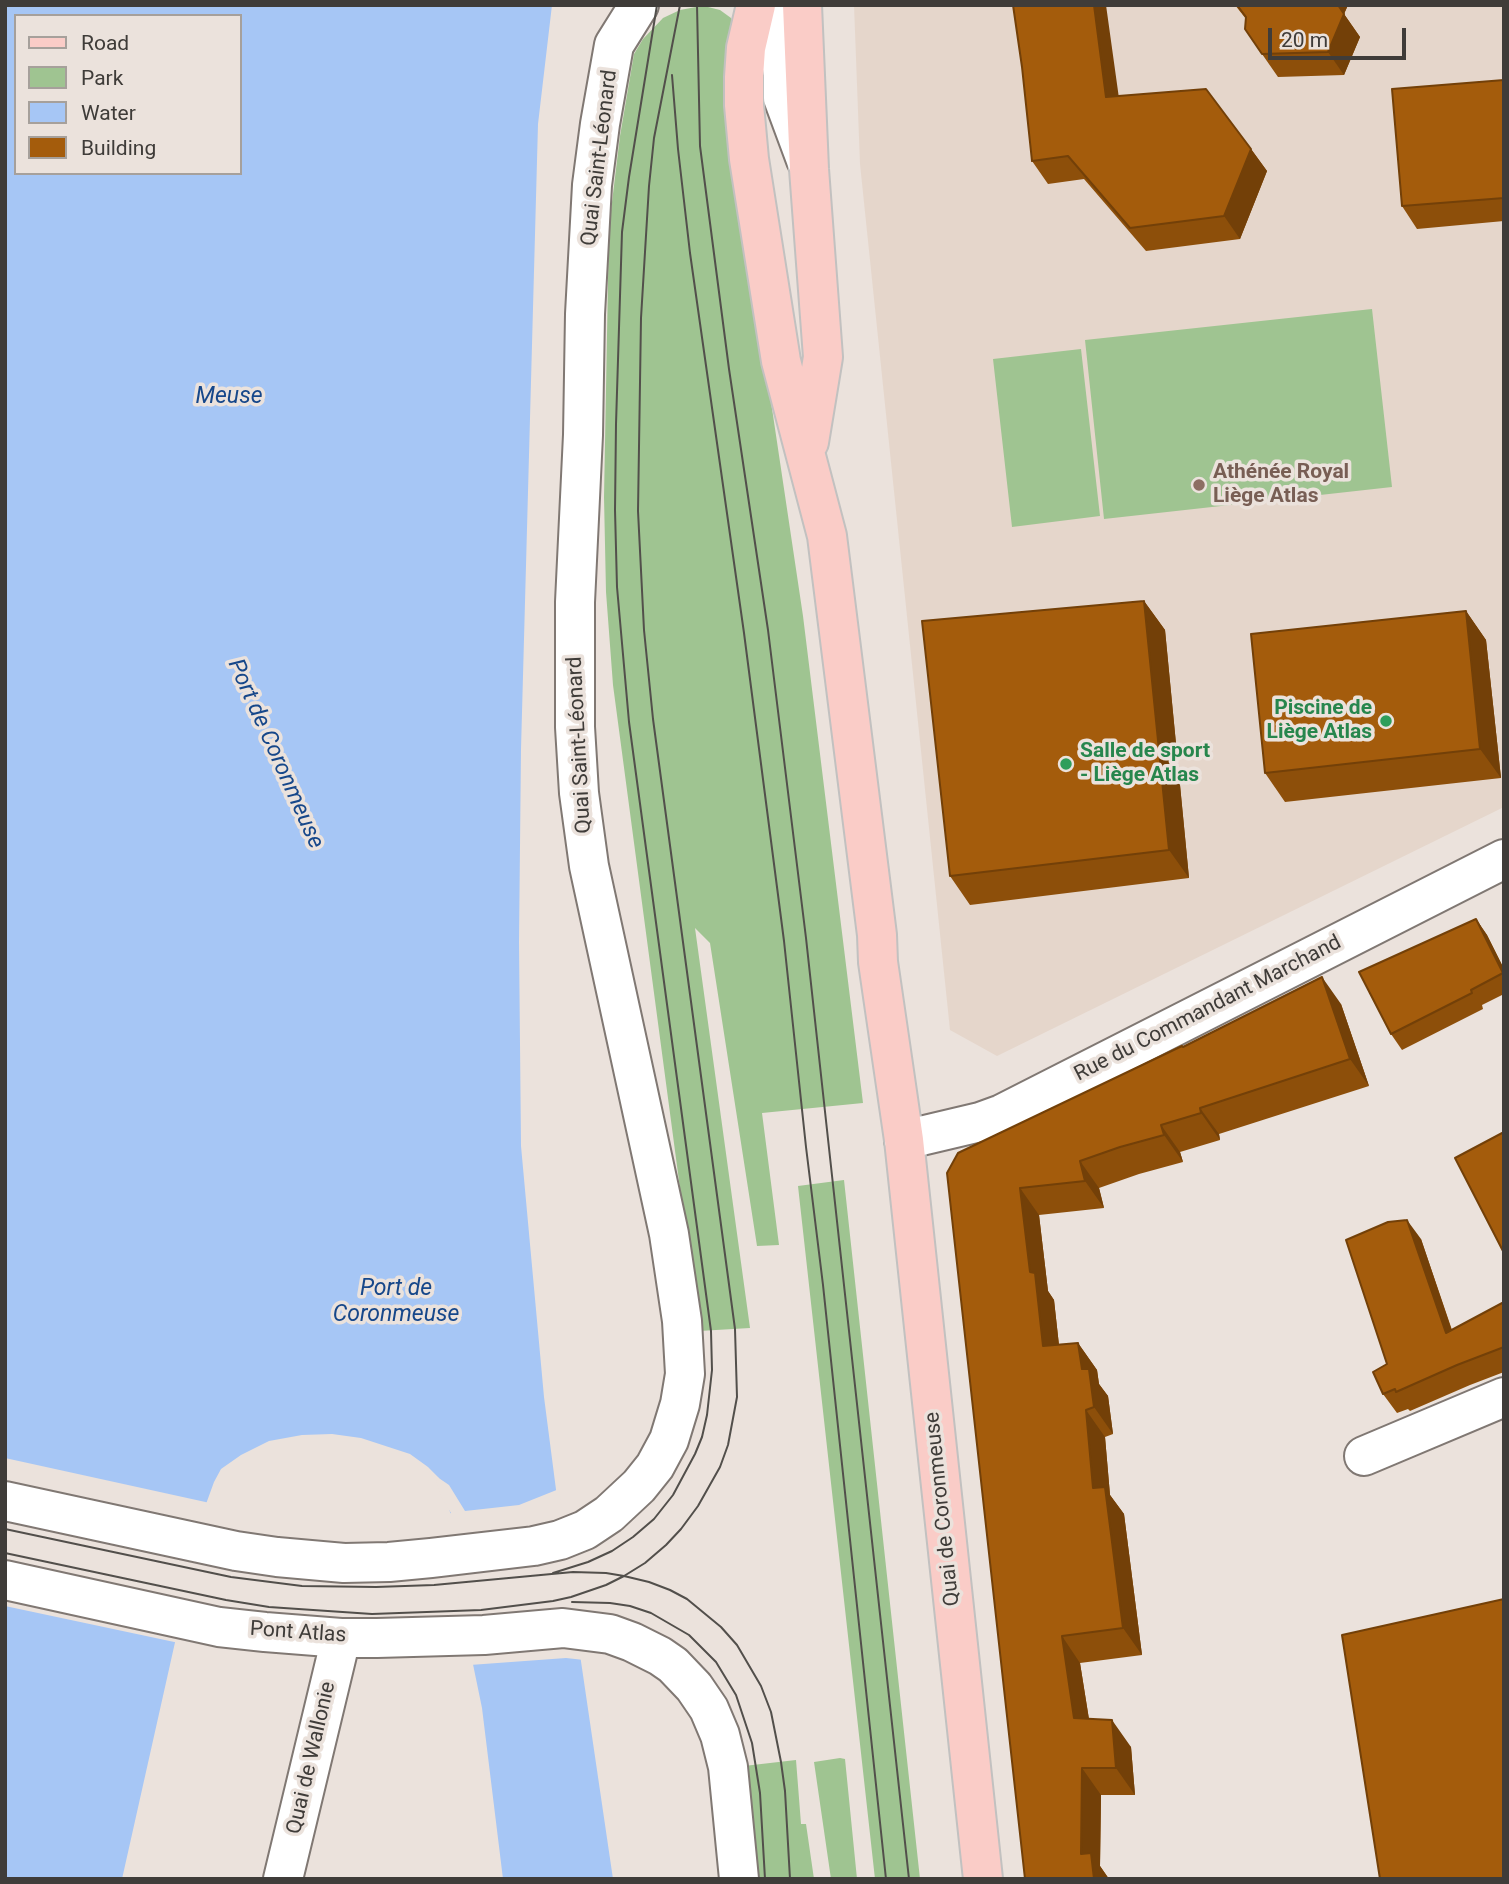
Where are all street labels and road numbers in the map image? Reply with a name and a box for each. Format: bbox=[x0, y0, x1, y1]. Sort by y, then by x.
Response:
street label: Quai Saint-Léonard bbox=[577, 69, 623, 247]
street label: Quai Saint-Léonard bbox=[563, 656, 597, 834]
street label: Rue du Commandant Marchand bbox=[1070, 931, 1346, 1087]
street label: Quai de Coronmeuse bbox=[920, 1411, 966, 1607]
street label: Pont Atlas bbox=[249, 1617, 347, 1649]
street label: Quai de Wallonie bbox=[282, 1679, 342, 1837]

